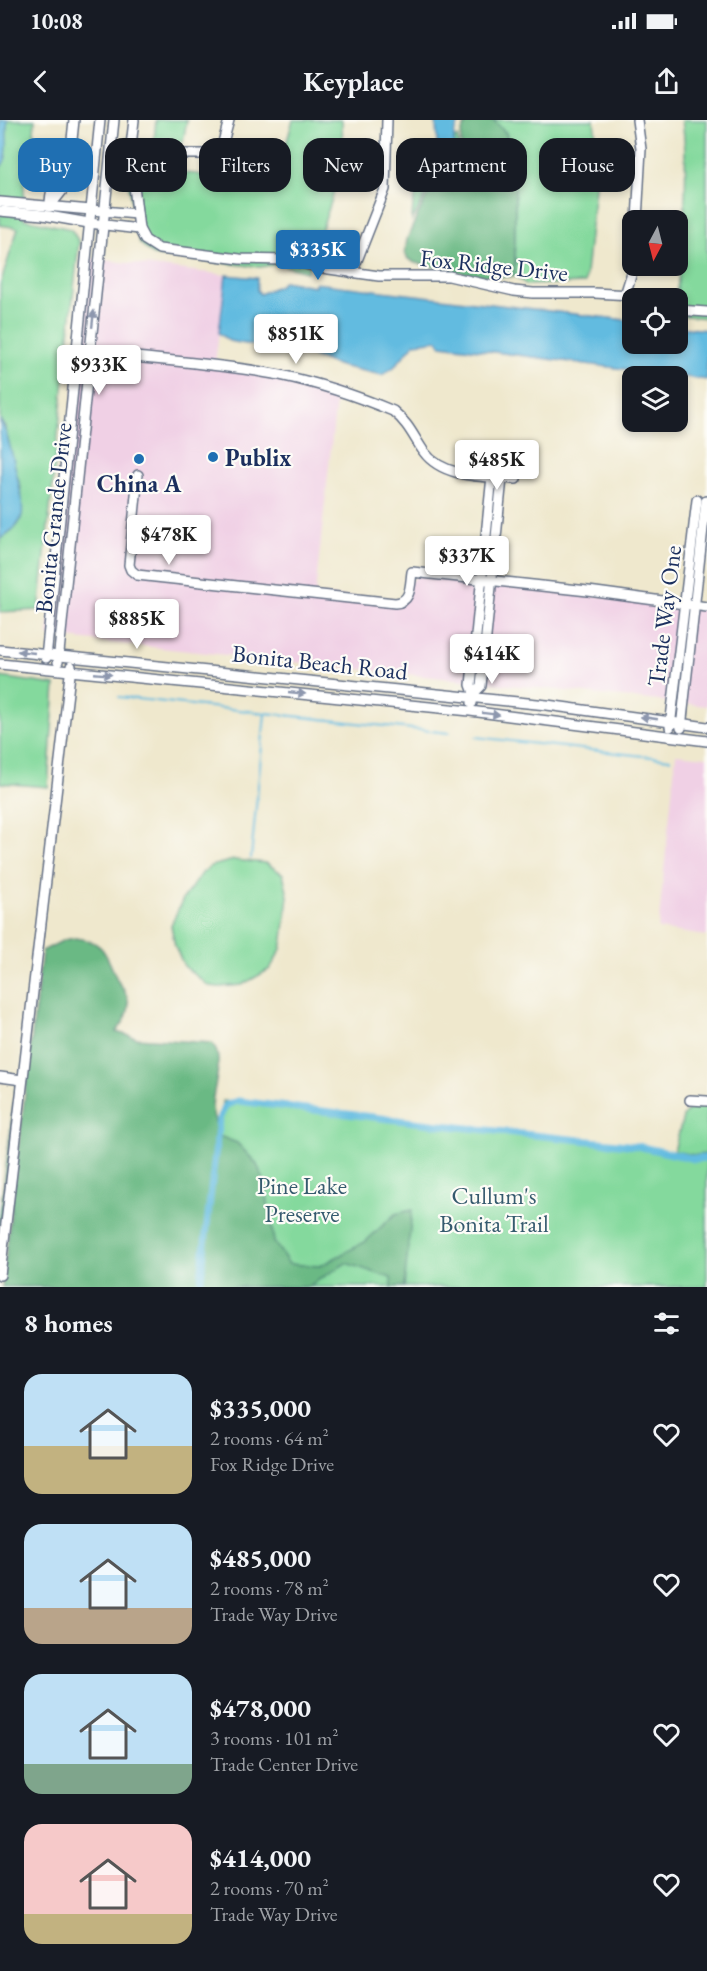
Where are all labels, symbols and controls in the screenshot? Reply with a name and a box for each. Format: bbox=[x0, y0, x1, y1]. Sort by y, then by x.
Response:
text: 10:08 bbox=[30, 7, 83, 36]
text: Keyplace bbox=[303, 64, 404, 99]
icon: back bbox=[24, 65, 57, 98]
icon: share bbox=[650, 65, 683, 98]
chip: Buy bbox=[18, 138, 93, 192]
chip: Rent bbox=[105, 138, 187, 192]
chip: Filters bbox=[199, 138, 291, 192]
chip: New bbox=[303, 138, 384, 192]
chip: Apartment bbox=[396, 138, 527, 192]
chip: House bbox=[539, 138, 635, 192]
north arrow bbox=[622, 210, 688, 276]
map controls bbox=[622, 210, 688, 432]
pin: $335K bbox=[276, 230, 360, 281]
text: $335K bbox=[290, 236, 346, 262]
street label: Fox Ridge Drive bbox=[418, 242, 570, 288]
button: locate bbox=[622, 288, 688, 354]
one-way arrow bbox=[88, 310, 98, 329]
pin: $851K bbox=[254, 314, 338, 365]
text: $851K bbox=[268, 320, 324, 346]
pin: $933K bbox=[57, 345, 141, 396]
text: $933K bbox=[71, 351, 127, 377]
button: layers bbox=[622, 366, 688, 432]
street label: Bonita Grande Drive bbox=[28, 421, 78, 615]
pin: $485K bbox=[455, 440, 539, 491]
place label: Publix bbox=[225, 442, 291, 473]
text: $485K bbox=[469, 446, 525, 472]
marker: Publix bbox=[206, 450, 220, 464]
marker: China A bbox=[132, 452, 146, 466]
place label: China A bbox=[97, 468, 182, 499]
pin: $478K bbox=[127, 515, 211, 566]
text: $478K bbox=[141, 521, 197, 547]
pin: $337K bbox=[425, 536, 509, 587]
text: $337K bbox=[439, 542, 495, 568]
street label: Trade Way One bbox=[640, 544, 688, 688]
pin: $885K bbox=[95, 599, 179, 650]
text: $885K bbox=[109, 605, 165, 631]
pin: $414K bbox=[450, 634, 534, 685]
street label: Bonita Beach Road bbox=[231, 637, 410, 687]
text: $414K bbox=[464, 640, 520, 666]
one-way arrow bbox=[16, 647, 35, 657]
one-way arrow bbox=[94, 669, 113, 679]
one-way arrow bbox=[288, 688, 307, 698]
one-way arrow bbox=[482, 709, 501, 718]
one-way arrow bbox=[640, 714, 659, 723]
park label: Pine Lake Preserve bbox=[257, 1170, 347, 1229]
park label: Cullum's Bonita Trail bbox=[439, 1180, 549, 1239]
text: 8 homes bbox=[24, 1306, 113, 1340]
icon: filters bbox=[650, 1307, 683, 1340]
text: $335,000 bbox=[210, 1391, 311, 1425]
icon: home bbox=[72, 1398, 144, 1470]
icon: heart bbox=[650, 1418, 683, 1451]
text: 2 rooms · 64 m² bbox=[210, 1425, 329, 1451]
text: Fox Ridge Drive bbox=[210, 1451, 334, 1477]
text: $485,000 bbox=[210, 1541, 311, 1575]
icon: home bbox=[72, 1548, 144, 1620]
icon: heart bbox=[650, 1568, 683, 1601]
text: 2 rooms · 78 m² bbox=[210, 1575, 329, 1601]
text: Trade Way Drive bbox=[210, 1601, 338, 1627]
text: $478,000 bbox=[210, 1691, 311, 1725]
icon: home bbox=[72, 1698, 144, 1770]
icon: heart bbox=[650, 1718, 683, 1751]
text: 3 rooms · 101 m² bbox=[210, 1725, 338, 1751]
text: Trade Center Drive bbox=[210, 1751, 358, 1777]
text: $414,000 bbox=[210, 1841, 311, 1875]
icon: home bbox=[72, 1848, 144, 1920]
icon: heart bbox=[650, 1868, 683, 1901]
text: 2 rooms · 70 m² bbox=[210, 1875, 329, 1901]
text: Trade Way Drive bbox=[210, 1901, 338, 1927]

